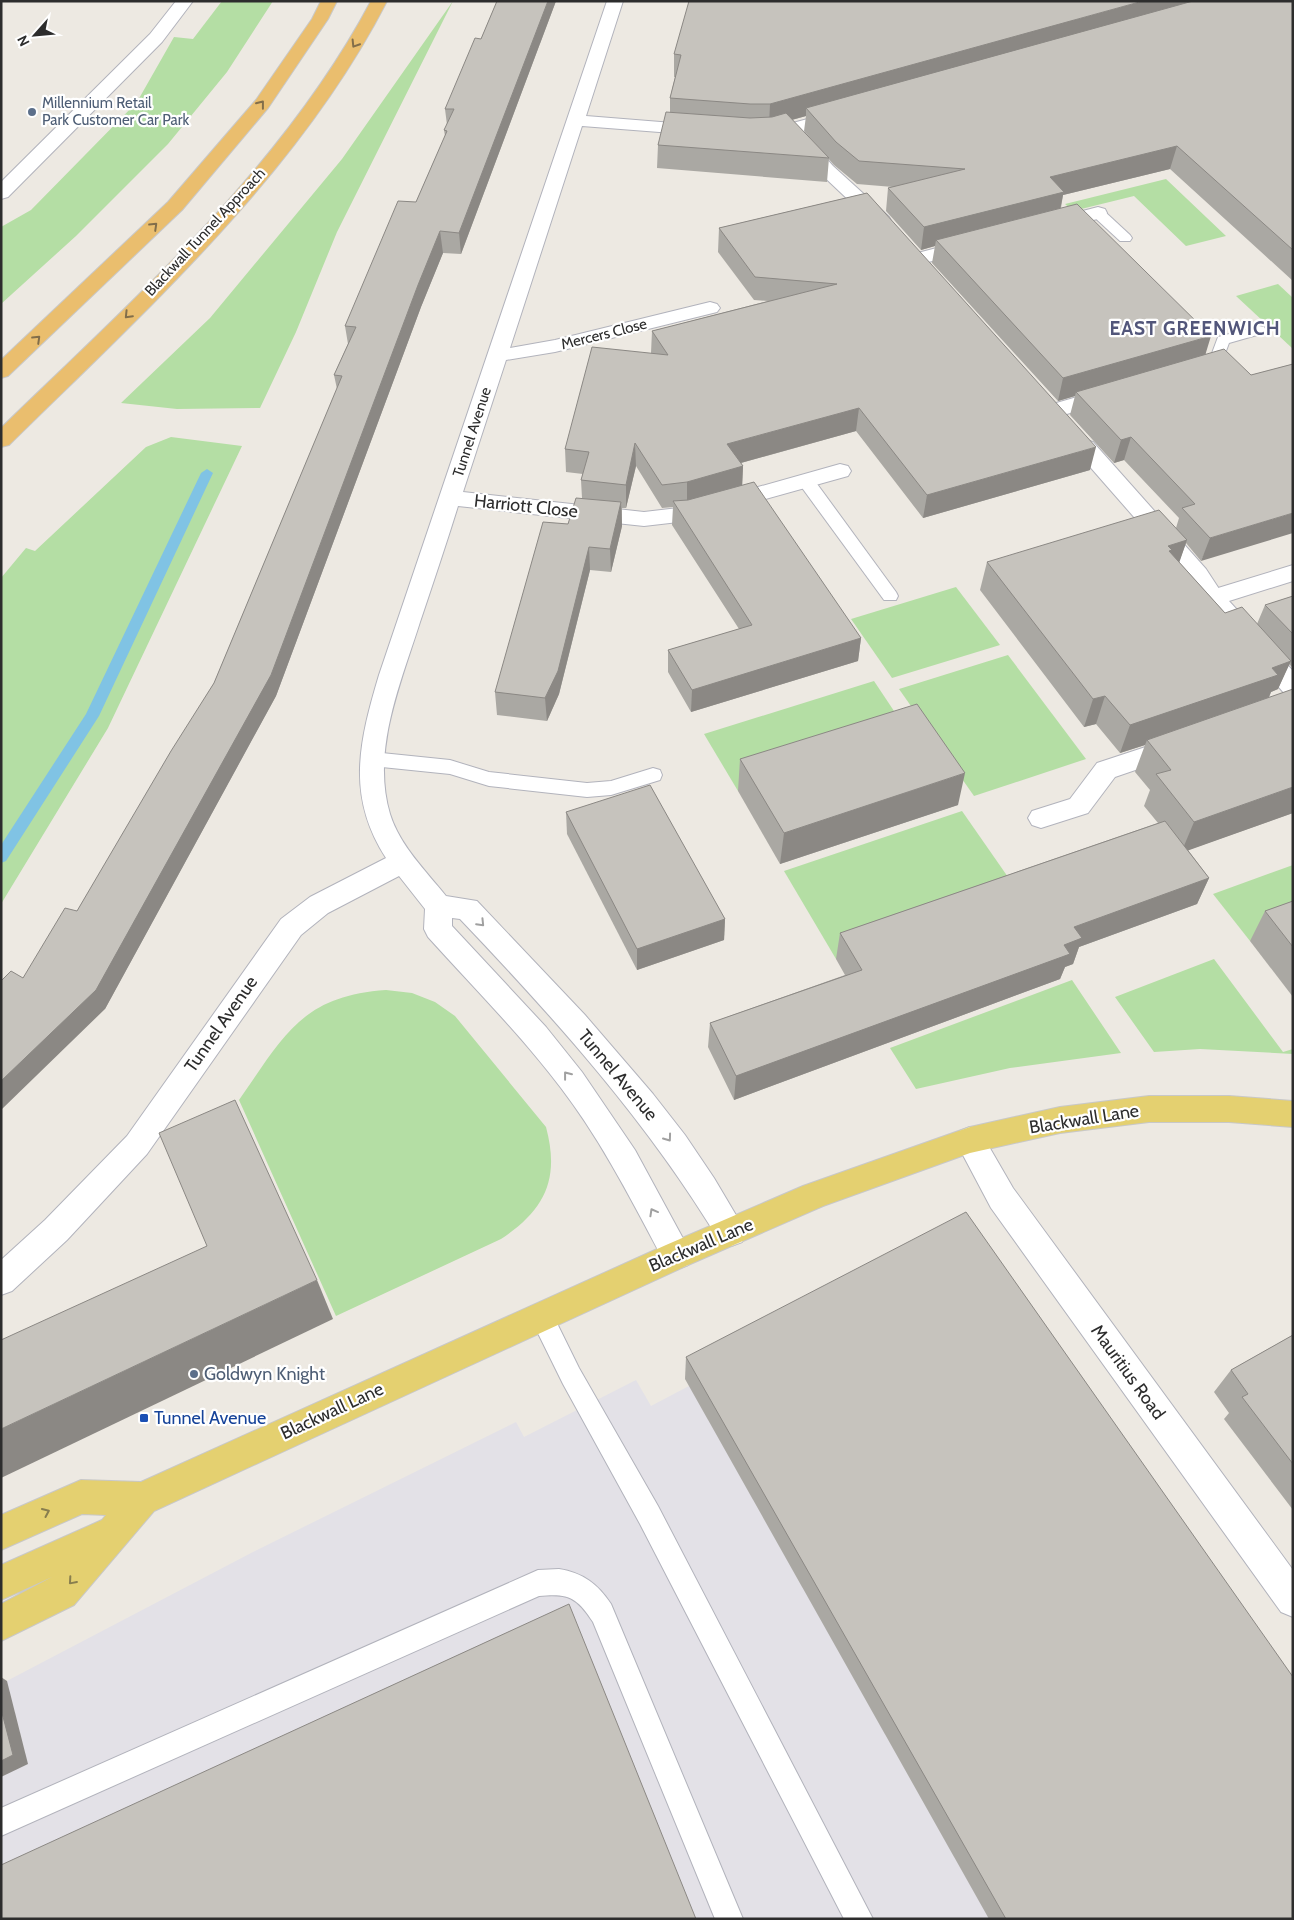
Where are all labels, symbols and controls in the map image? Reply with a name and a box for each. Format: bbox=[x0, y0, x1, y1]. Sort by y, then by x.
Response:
north arrow bbox=[10, 10, 60, 60]
text: N bbox=[13, 32, 34, 49]
one-way arrow bbox=[352, 38, 361, 47]
place label: Millennium Retail Park Customer Car Park bbox=[42, 94, 190, 129]
one-way arrow bbox=[255, 100, 264, 110]
marker: Millennium Retail Park Customer Car Park bbox=[26, 106, 38, 118]
street label: Blackwall Tunnel Approach bbox=[141, 164, 269, 300]
one-way arrow bbox=[148, 223, 157, 232]
one-way arrow bbox=[125, 309, 134, 318]
street label: Mercers Close bbox=[559, 315, 649, 353]
district label: EAST GREENWICH bbox=[1109, 317, 1281, 340]
one-way arrow bbox=[31, 336, 40, 345]
street label: Tunnel Avenue bbox=[449, 384, 495, 479]
street label: Harriott Close bbox=[473, 490, 579, 522]
one-way arrow bbox=[475, 917, 484, 926]
street label: Tunnel Avenue bbox=[180, 972, 262, 1076]
street label: Tunnel Avenue bbox=[574, 1025, 662, 1125]
one-way arrow bbox=[564, 1071, 573, 1081]
street label: Blackwall Lane bbox=[1028, 1099, 1140, 1139]
one-way arrow bbox=[662, 1132, 671, 1141]
one-way arrow bbox=[649, 1209, 659, 1218]
street label: Blackwall Lane bbox=[646, 1213, 756, 1277]
street label: Mauritius Road bbox=[1086, 1320, 1170, 1424]
place label: Goldwyn Knight bbox=[204, 1363, 325, 1385]
marker: Goldwyn Knight bbox=[188, 1368, 200, 1380]
street label: Blackwall Lane bbox=[277, 1378, 387, 1444]
place label: Tunnel Avenue bbox=[154, 1407, 266, 1429]
marker: Tunnel Avenue bbox=[138, 1412, 150, 1424]
one-way arrow bbox=[41, 1508, 50, 1519]
one-way arrow bbox=[69, 1576, 78, 1585]

